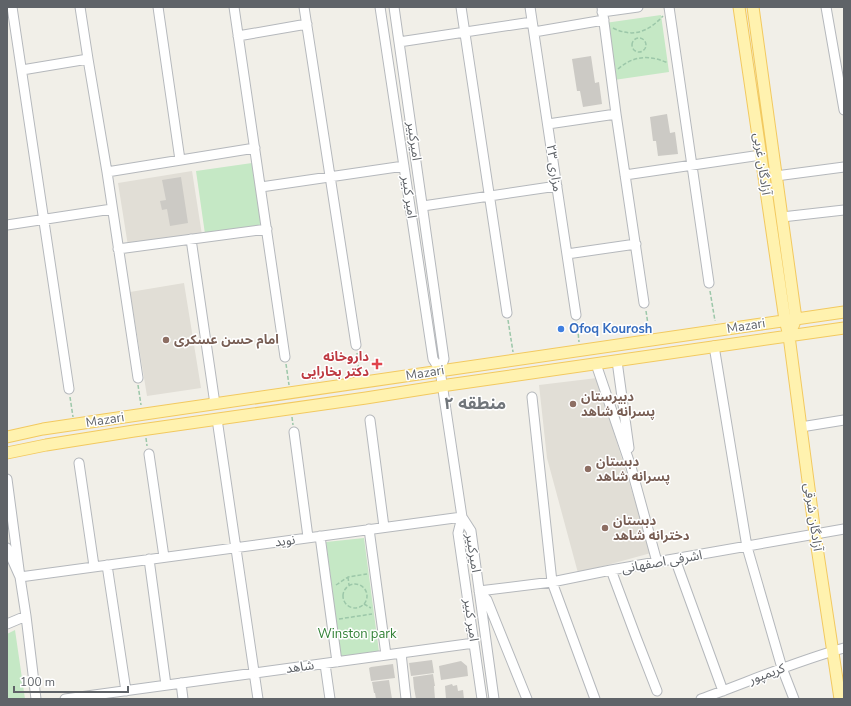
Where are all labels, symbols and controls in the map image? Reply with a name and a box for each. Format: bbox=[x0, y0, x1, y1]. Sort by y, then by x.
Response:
street label: امیرکبیر bbox=[402, 119, 426, 162]
street label: آزادگان غربی bbox=[749, 132, 775, 197]
street label: مزاری ۲۳ bbox=[542, 143, 566, 193]
street label: امیر کبیر bbox=[397, 173, 421, 220]
street label: Mazari bbox=[726, 314, 766, 338]
place label: Ofoq Kourosh bbox=[569, 320, 652, 338]
marker: Ofoq Kourosh bbox=[556, 324, 566, 334]
place label: امام حسن عسکری bbox=[174, 331, 279, 349]
marker: امام حسن عسکری bbox=[161, 335, 171, 345]
place label: داروخانه دکتر بخارایی bbox=[301, 348, 369, 381]
marker: داروخانه دکتر بخارایی bbox=[372, 359, 382, 369]
street label: Mazari bbox=[405, 361, 445, 385]
place label: دبیرستان پسرانه شاهد bbox=[581, 388, 655, 421]
district label: منطقه ۲ bbox=[444, 392, 506, 415]
marker: دبیرستان پسرانه شاهد bbox=[568, 399, 578, 409]
street label: Mazari bbox=[85, 408, 125, 432]
place label: دبستان پسرانه شاهد bbox=[596, 453, 670, 486]
marker: دبستان پسرانه شاهد bbox=[583, 464, 593, 474]
street label: آزادگان شرقی bbox=[799, 482, 827, 553]
place label: دبستان دخترانه شاهد bbox=[613, 512, 690, 545]
marker: دبستان دخترانه شاهد bbox=[600, 523, 610, 533]
street label: نوید bbox=[274, 531, 296, 551]
street label: امیرکبیر bbox=[461, 531, 485, 574]
street label: اشرفی اصفهانی bbox=[620, 546, 704, 578]
street label: امیر کبیر bbox=[459, 596, 483, 643]
park label: Winston park bbox=[318, 625, 397, 643]
street label: شاهد bbox=[285, 656, 315, 678]
street label: کریمپور bbox=[745, 659, 788, 689]
scale bar bbox=[14, 668, 128, 694]
text: 100 m bbox=[20, 674, 55, 690]

